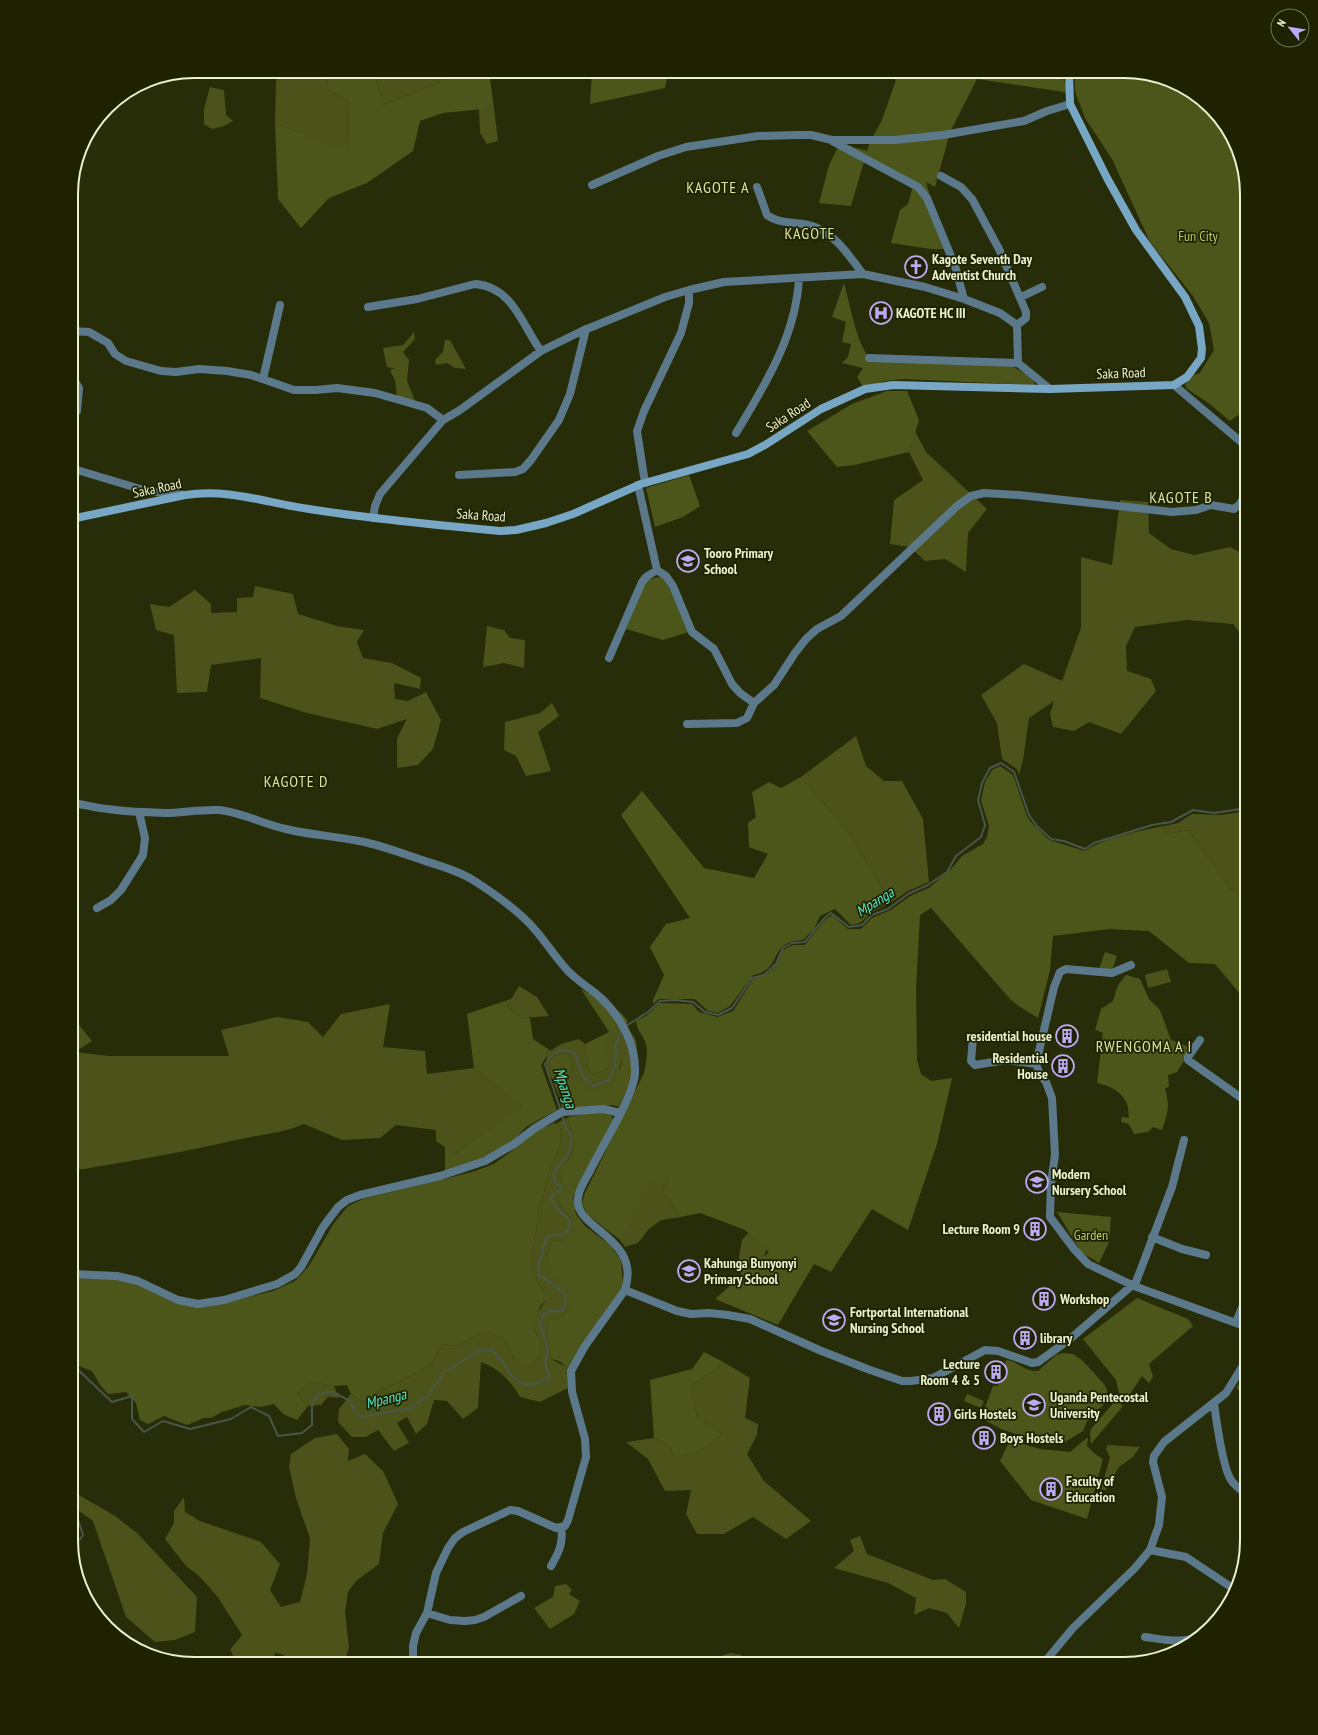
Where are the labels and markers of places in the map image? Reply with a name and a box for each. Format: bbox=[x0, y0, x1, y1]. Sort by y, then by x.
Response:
place label: Kagote Seventh Day Adventist Church bbox=[931, 250, 1032, 284]
church icon: Kagote Seventh Day Adventist Church bbox=[903, 254, 929, 280]
hospital icon: KAGOTE HC III bbox=[868, 300, 894, 326]
place label: KAGOTE HC III bbox=[896, 304, 966, 322]
place label: Tooro Primary School bbox=[704, 544, 774, 578]
school or university icon: Tooro Primary School bbox=[675, 548, 701, 574]
building icon: residential house bbox=[1054, 1023, 1080, 1049]
place label: residential house bbox=[966, 1027, 1052, 1045]
place label: Residential House bbox=[993, 1049, 1049, 1083]
building icon: Residential House bbox=[1050, 1053, 1076, 1079]
place label: Modern Nursery School bbox=[1052, 1165, 1127, 1199]
school or university icon: Modern Nursery School bbox=[1024, 1169, 1050, 1195]
building icon: Lecture Room 9 bbox=[1022, 1216, 1048, 1242]
place label: Lecture Room 9 bbox=[942, 1220, 1020, 1238]
place label: Kahunga Bunyonyi Primary School bbox=[704, 1254, 797, 1288]
school or university icon: Kahunga Bunyonyi Primary School bbox=[676, 1258, 702, 1284]
building icon: Workshop bbox=[1031, 1286, 1057, 1312]
place label: Workshop bbox=[1059, 1290, 1109, 1308]
place label: Fortportal International Nursing School bbox=[850, 1303, 969, 1337]
school or university icon: Fortportal International Nursing School bbox=[821, 1307, 847, 1333]
building icon: library bbox=[1012, 1325, 1038, 1351]
place label: library bbox=[1040, 1329, 1073, 1347]
place label: Lecture Room 4 & 5 bbox=[920, 1355, 980, 1389]
building icon: Lecture Room 4 & 5 bbox=[983, 1359, 1009, 1385]
place label: Uganda Pentecostal University bbox=[1050, 1388, 1149, 1422]
school or university icon: Uganda Pentecostal University bbox=[1021, 1392, 1047, 1418]
building icon: Girls Hostels bbox=[926, 1401, 952, 1427]
place label: Girls Hostels bbox=[954, 1405, 1017, 1423]
building icon: Boys Hostels bbox=[971, 1425, 997, 1451]
place label: Boys Hostels bbox=[1000, 1429, 1063, 1447]
place label: Faculty of Education bbox=[1066, 1472, 1115, 1506]
building icon: Faculty of Education bbox=[1038, 1476, 1064, 1502]

